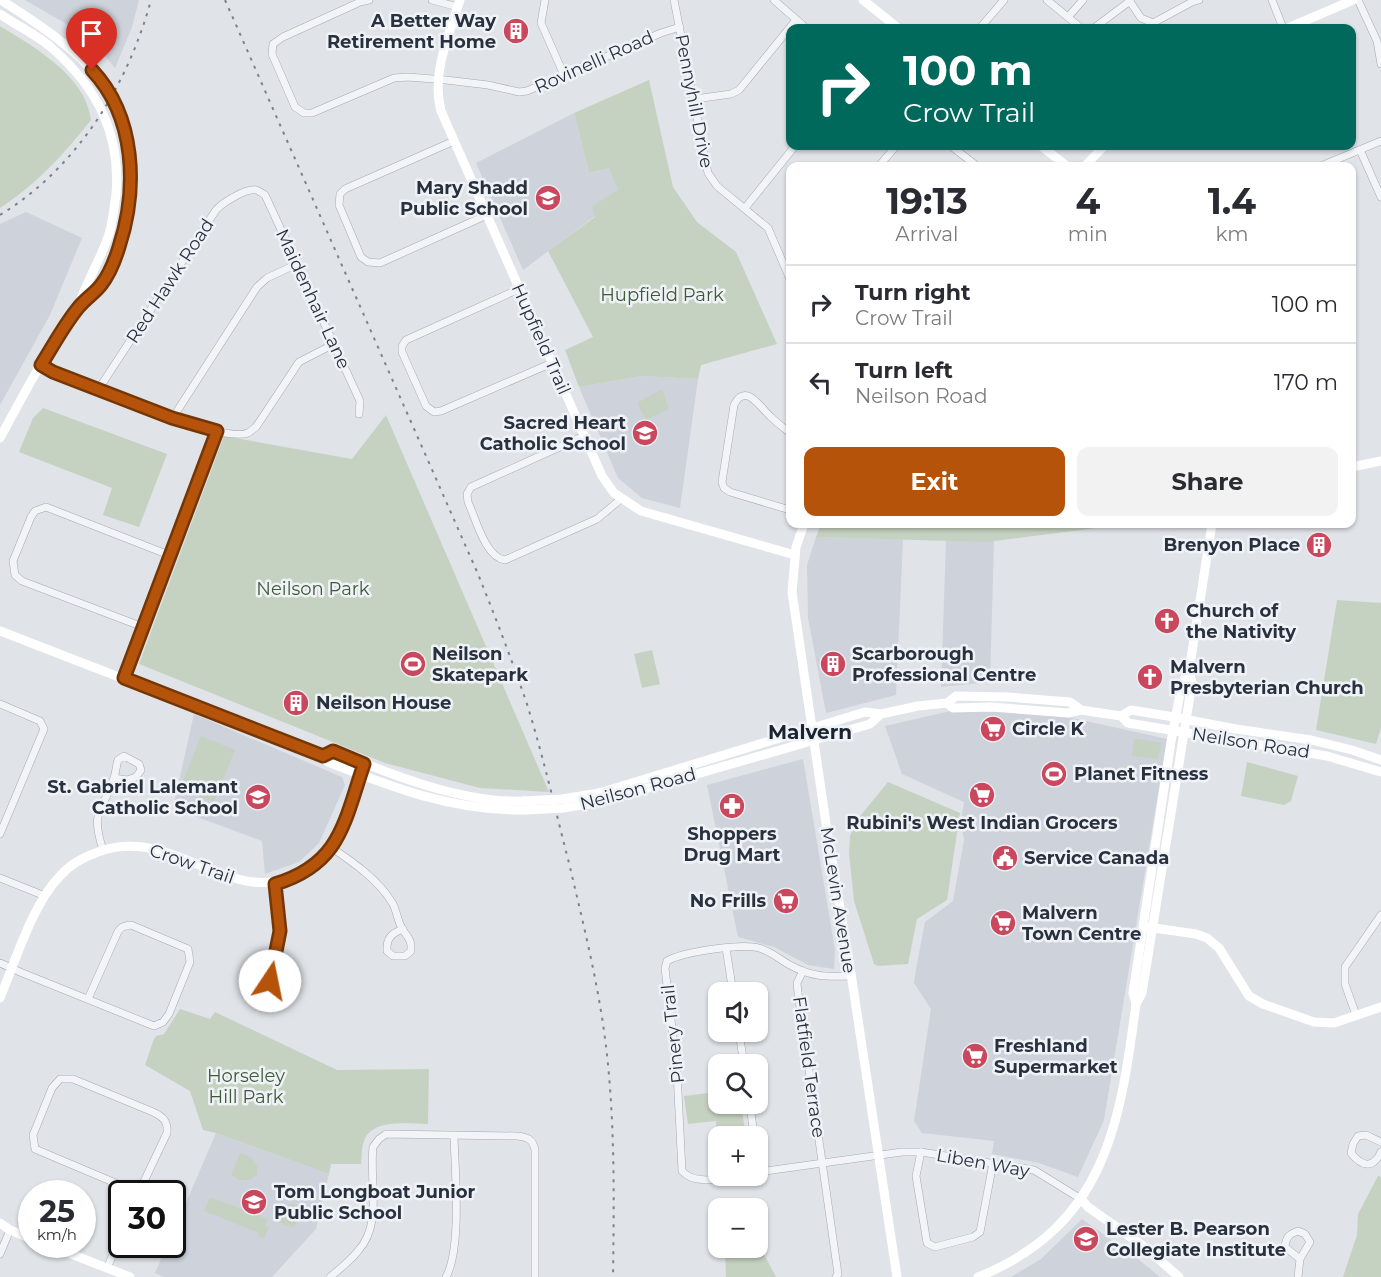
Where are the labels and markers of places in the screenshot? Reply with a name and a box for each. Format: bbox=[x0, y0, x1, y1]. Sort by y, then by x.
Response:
pin bbox=[66, 8, 117, 70]
place label: A Better Way Retirement Home bbox=[327, 10, 496, 53]
building icon: A Better Way Retirement Home bbox=[501, 16, 531, 46]
place label: Mary Shadd Public School bbox=[400, 177, 528, 220]
school or university icon: Mary Shadd Public School bbox=[533, 183, 563, 213]
place label: Sacred Heart Catholic School bbox=[480, 412, 626, 455]
school or university icon: Sacred Heart Catholic School bbox=[630, 418, 660, 448]
building icon: Brenyon Place bbox=[1304, 530, 1334, 560]
place label: Brenyon Place bbox=[1164, 534, 1300, 556]
place label: Church of the Nativity bbox=[1186, 600, 1296, 643]
church icon: Church of the Nativity bbox=[1152, 606, 1182, 636]
place label: Neilson Skatepark bbox=[432, 643, 528, 686]
place label: Scarborough Professional Centre bbox=[852, 643, 1036, 686]
sports icon: Neilson Skatepark bbox=[398, 649, 428, 679]
building icon: Scarborough Professional Centre bbox=[818, 649, 848, 679]
place label: Malvern Presbyterian Church bbox=[1170, 656, 1364, 699]
church icon: Malvern Presbyterian Church bbox=[1135, 662, 1165, 692]
building icon: Neilson House bbox=[281, 688, 311, 718]
place label: Neilson House bbox=[316, 692, 451, 714]
supermarket icon: Circle K bbox=[978, 714, 1008, 744]
place label: Circle K bbox=[1012, 718, 1084, 740]
sports icon: Planet Fitness bbox=[1039, 759, 1069, 789]
place label: Planet Fitness bbox=[1074, 763, 1209, 785]
place label: St. Gabriel Lalemant Catholic School bbox=[47, 776, 238, 819]
supermarket icon: Rubini's West Indian Grocers bbox=[967, 780, 997, 810]
school or university icon: St. Gabriel Lalemant Catholic School bbox=[243, 782, 273, 812]
pharmacy icon: Shoppers Drug Mart bbox=[717, 791, 747, 821]
place label: Rubini's West Indian Grocers bbox=[846, 812, 1118, 834]
place label: Shoppers Drug Mart bbox=[684, 823, 781, 866]
public building icon: Service Canada bbox=[990, 843, 1020, 873]
place label: Service Canada bbox=[1024, 847, 1169, 869]
supermarket icon: No Frills bbox=[771, 886, 801, 916]
place label: No Frills bbox=[690, 890, 766, 912]
place label: Malvern Town Centre bbox=[1022, 902, 1141, 945]
supermarket icon: Malvern Town Centre bbox=[988, 908, 1018, 938]
place label: Freshland Supermarket bbox=[994, 1035, 1118, 1078]
supermarket icon: Freshland Supermarket bbox=[960, 1041, 990, 1071]
place label: Tom Longboat Junior Public School bbox=[274, 1181, 476, 1224]
school or university icon: Tom Longboat Junior Public School bbox=[239, 1187, 269, 1217]
place label: Lester B. Pearson Collegiate Institute bbox=[1106, 1218, 1286, 1261]
school or university icon: Lester B. Pearson Collegiate Institute bbox=[1071, 1224, 1101, 1254]

